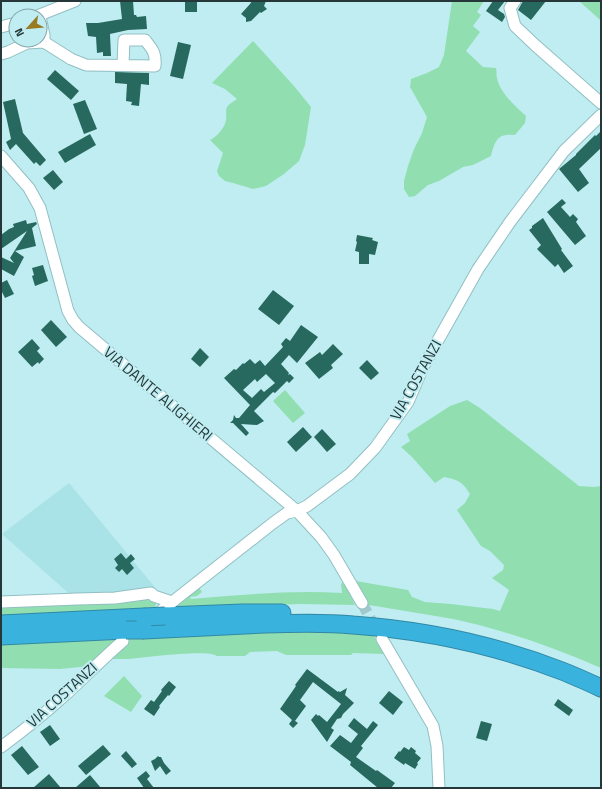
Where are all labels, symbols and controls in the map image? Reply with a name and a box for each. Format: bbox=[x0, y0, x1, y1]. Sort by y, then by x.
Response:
north arrow bbox=[8, 8, 48, 48]
text: N bbox=[10, 26, 28, 40]
street label: VIA COSTANZI bbox=[384, 335, 447, 424]
street label: VIA DANTE ALIGHIERI bbox=[99, 341, 218, 446]
street label: VIA COSTANZI bbox=[21, 656, 102, 733]

